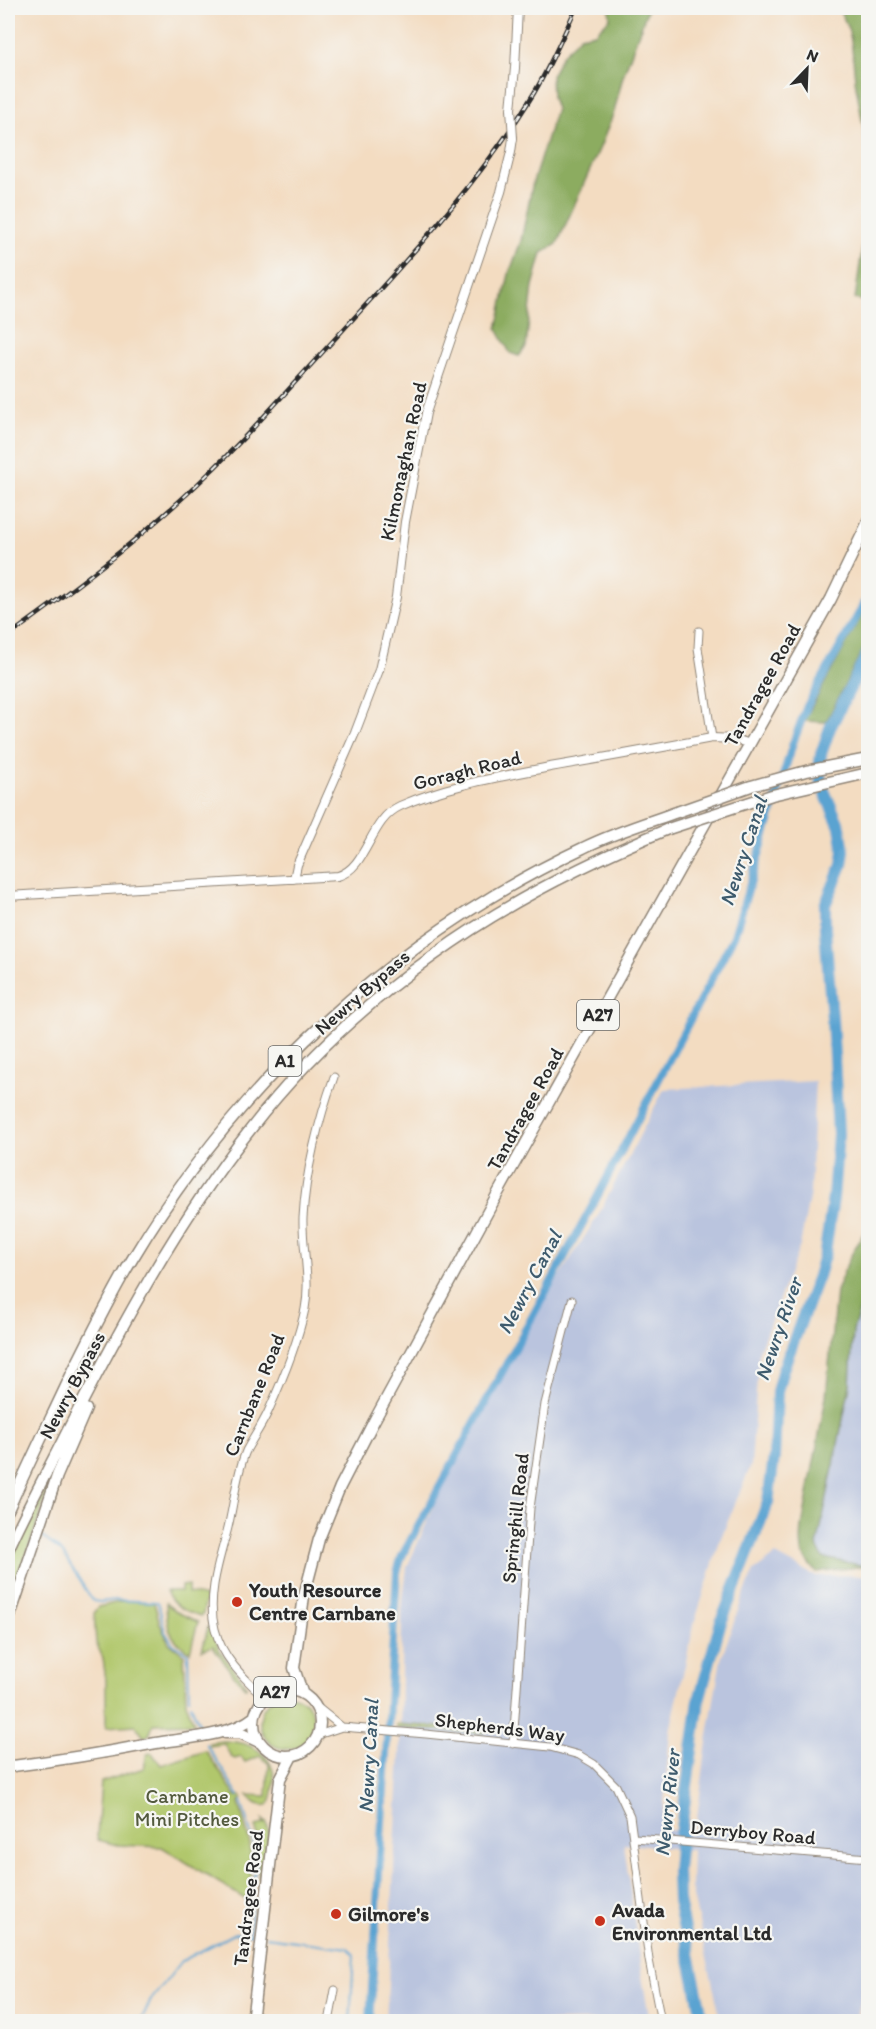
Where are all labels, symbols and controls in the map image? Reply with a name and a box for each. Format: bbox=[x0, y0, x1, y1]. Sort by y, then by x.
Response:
north arrow bbox=[777, 39, 837, 99]
text: N bbox=[804, 45, 821, 67]
street label: Kilmonaghan Road bbox=[374, 379, 432, 543]
street label: Tandragee Road bbox=[718, 619, 806, 751]
street label: Goragh Road bbox=[410, 745, 524, 795]
water label: Newry Canal bbox=[714, 791, 773, 909]
street label: Newry Bypass bbox=[309, 944, 415, 1040]
road number: A27 bbox=[577, 1000, 619, 1030]
street label: Tandragee Road bbox=[481, 1043, 569, 1175]
road number: A1 bbox=[268, 1046, 302, 1076]
water label: Newry Canal bbox=[491, 1224, 568, 1338]
water label: Newry River bbox=[749, 1272, 808, 1384]
street label: Newry Bypass bbox=[34, 1327, 110, 1443]
street label: Carnbane Road bbox=[218, 1330, 290, 1460]
street label: Springhill Road bbox=[496, 1452, 534, 1584]
place label: Youth Resource Centre Carnbane bbox=[248, 1578, 396, 1625]
marker: Youth Resource Centre Carnbane bbox=[230, 1595, 244, 1609]
road number: A27 bbox=[254, 1677, 296, 1707]
water label: Newry Canal bbox=[353, 1697, 384, 1813]
street label: Shepherds Way bbox=[434, 1707, 567, 1747]
water label: Newry River bbox=[649, 1746, 685, 1858]
park label: Carnbane Mini Pitches bbox=[135, 1784, 239, 1831]
street label: Derryboy Road bbox=[689, 1815, 817, 1849]
street label: Tandragee Road bbox=[228, 1829, 268, 1967]
place label: Avada Environmental Ltd bbox=[611, 1898, 773, 1945]
place label: Gilmore's bbox=[348, 1902, 429, 1926]
marker: Gilmore's bbox=[329, 1907, 343, 1921]
marker: Avada Environmental Ltd bbox=[593, 1914, 607, 1928]

